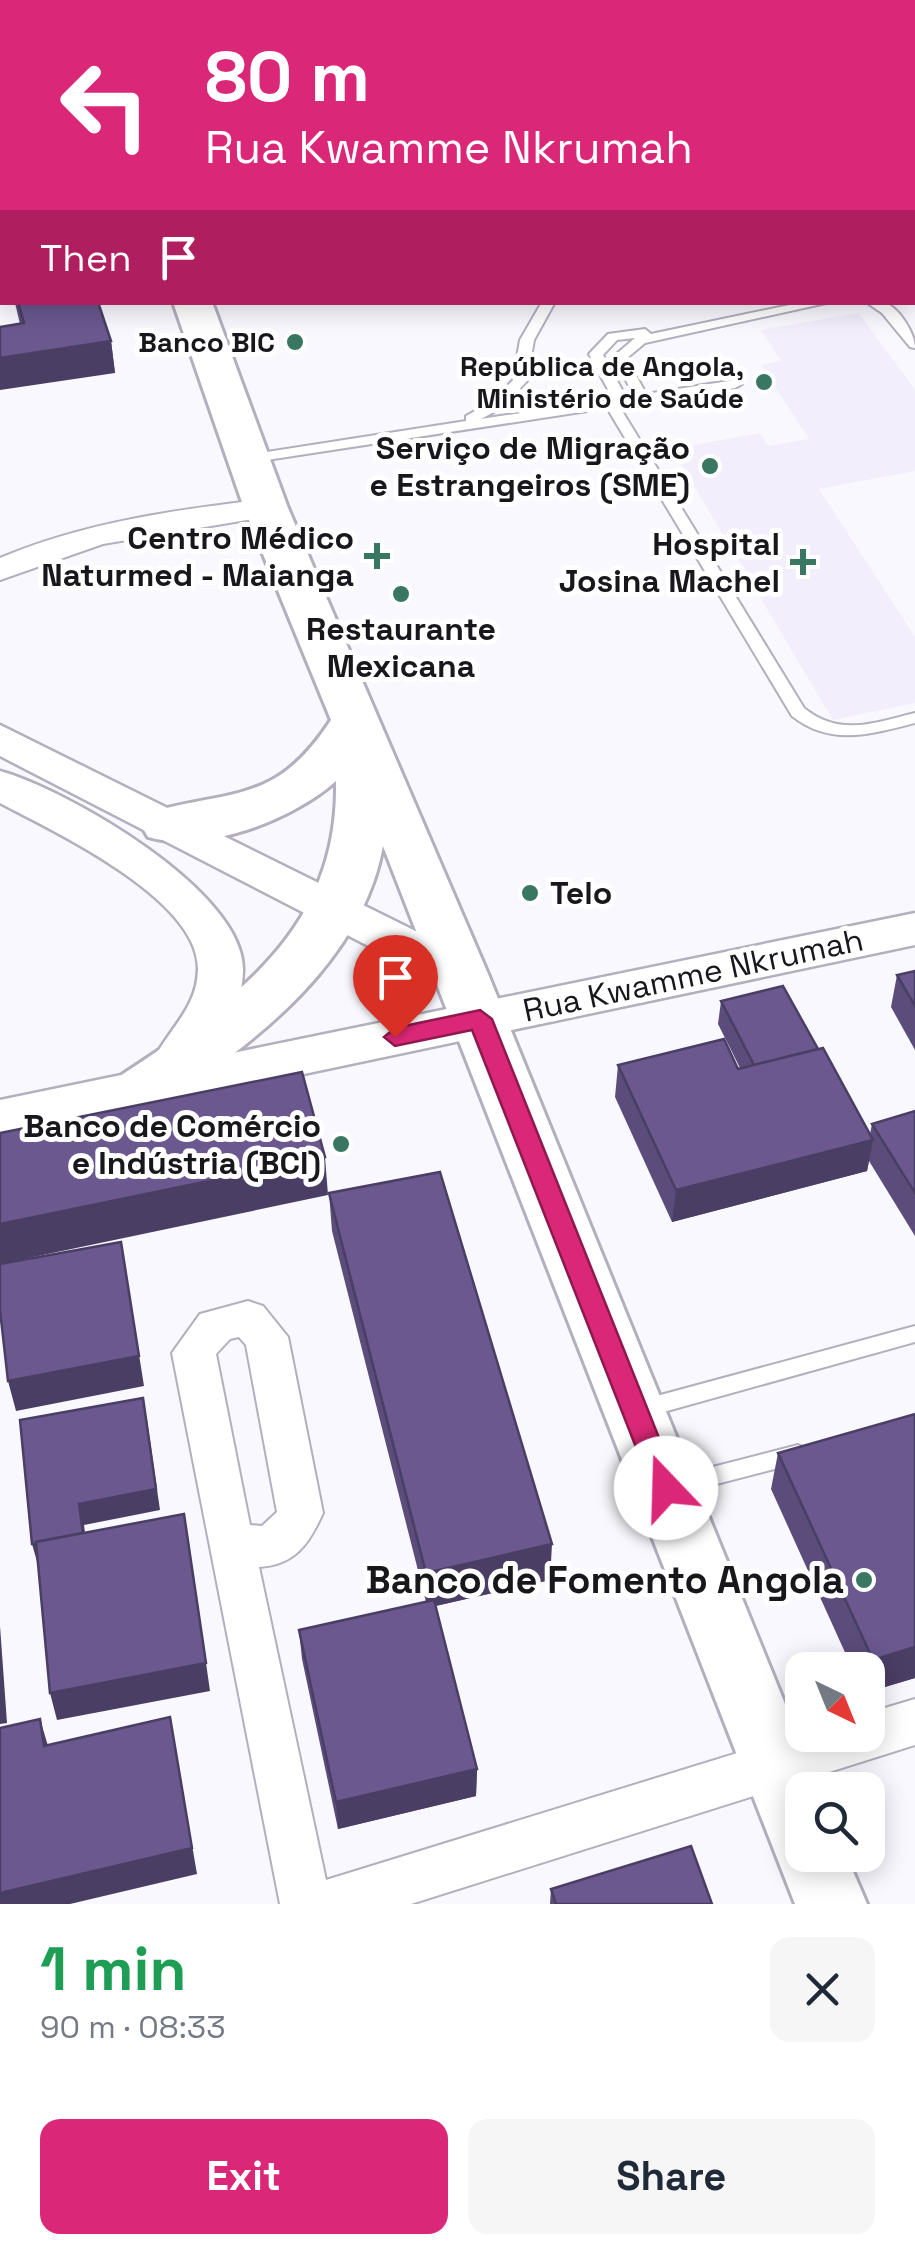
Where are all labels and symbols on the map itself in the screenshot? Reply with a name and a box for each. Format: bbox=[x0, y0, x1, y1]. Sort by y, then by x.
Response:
place label: Banco BIC bbox=[138, 324, 275, 360]
marker: Banco BIC bbox=[284, 331, 306, 353]
place label: República de Angola, Ministério de Saúde bbox=[460, 348, 744, 416]
marker: República de Angola, Ministério de Saúde bbox=[753, 371, 775, 393]
place label: Serviço de Migração e Estrangeiros (SME) bbox=[370, 428, 690, 505]
marker: Serviço de Migração e Estrangeiros (SME) bbox=[699, 455, 721, 477]
place label: Centro Médico Naturmed - Maianga bbox=[41, 518, 354, 595]
place label: Hospital Josina Machel bbox=[559, 524, 780, 601]
marker: Centro Médico Naturmed - Maianga bbox=[364, 543, 390, 569]
marker: Hospital Josina Machel bbox=[790, 549, 816, 575]
marker: Restaurante Mexicana bbox=[390, 583, 412, 605]
place label: Restaurante Mexicana bbox=[306, 609, 496, 686]
place label: Telo bbox=[550, 873, 612, 913]
marker: Telo bbox=[519, 882, 541, 904]
street label: Rua Kwamme Nkrumah bbox=[519, 919, 867, 1031]
pin bbox=[353, 935, 438, 1038]
place label: Banco de Comércio e Indústria (BCI) bbox=[23, 1106, 321, 1183]
marker: Banco de Comércio e Indústria (BCI) bbox=[330, 1133, 352, 1155]
position arrow bbox=[614, 1436, 718, 1540]
place label: Banco de Fomento Angola bbox=[366, 1556, 844, 1604]
marker: Banco de Fomento Angola bbox=[853, 1569, 875, 1591]
north arrow bbox=[785, 1652, 885, 1752]

